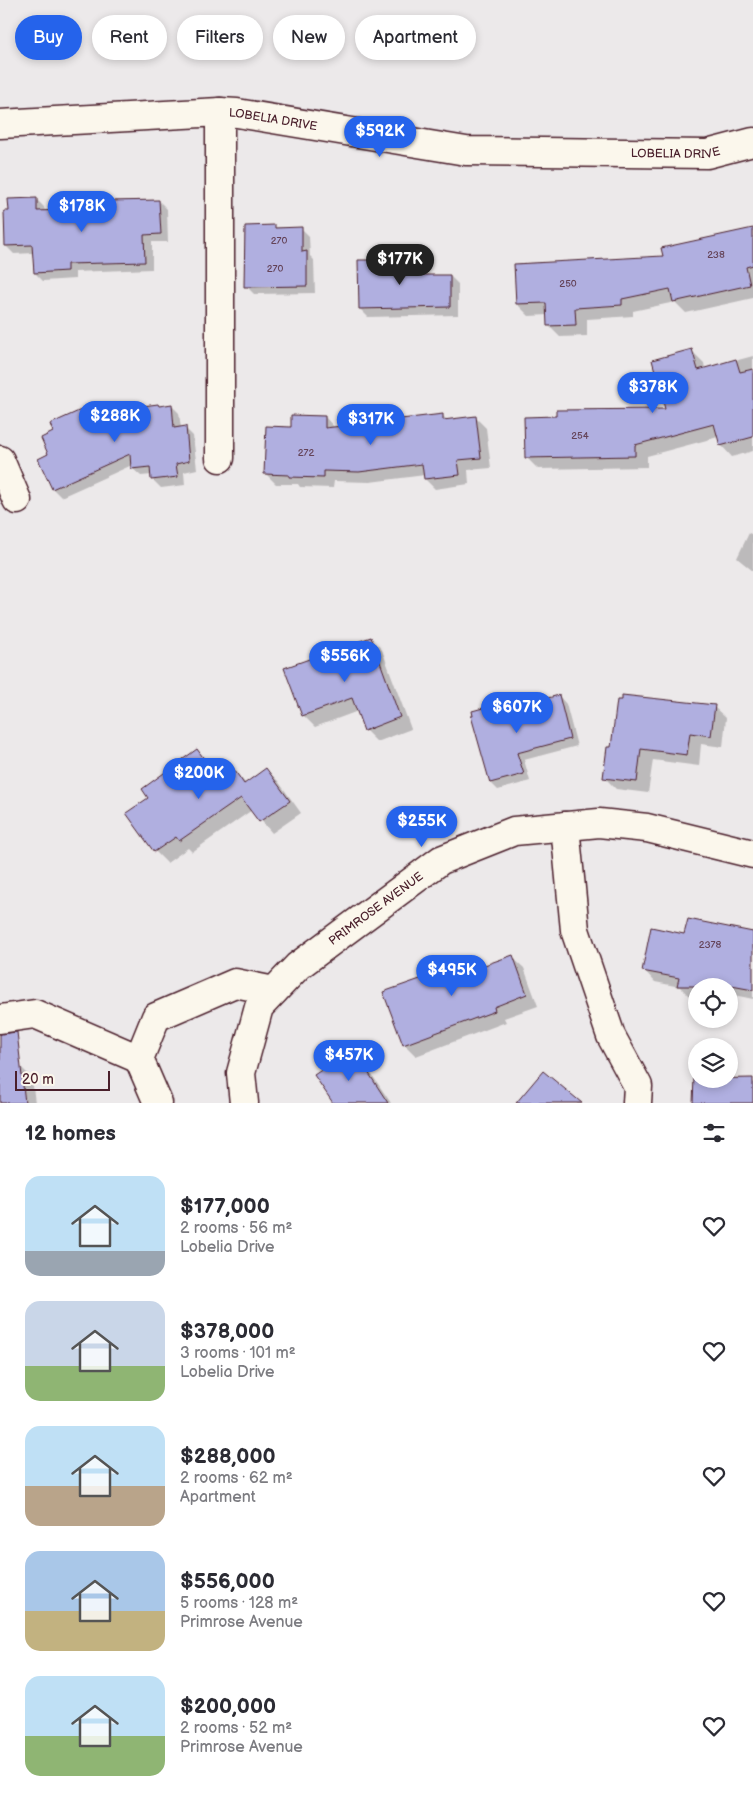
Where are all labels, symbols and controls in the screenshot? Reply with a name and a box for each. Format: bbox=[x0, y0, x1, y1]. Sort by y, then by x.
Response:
chip: Buy bbox=[15, 15, 82, 60]
chip: Rent bbox=[92, 15, 167, 60]
chip: Filters bbox=[177, 15, 263, 60]
chip: New bbox=[273, 15, 345, 60]
chip: Apartment bbox=[355, 15, 476, 60]
street label: LOBELIA DRIVE bbox=[228, 105, 319, 134]
pin: $592K bbox=[345, 116, 415, 158]
text: $592K bbox=[355, 122, 405, 141]
street label: LOBELIA DRIVE bbox=[631, 143, 722, 162]
pin: $178K bbox=[47, 190, 117, 233]
text: $178K bbox=[59, 197, 105, 216]
house number: 270 bbox=[271, 235, 287, 247]
pin: $177K bbox=[365, 244, 435, 286]
house number: 238 bbox=[707, 249, 725, 261]
text: $177K bbox=[377, 250, 423, 269]
house number: 270 bbox=[267, 263, 283, 275]
house number: 250 bbox=[559, 278, 577, 290]
pin: $378K bbox=[618, 372, 688, 414]
text: $378K bbox=[628, 378, 678, 397]
pin: $288K bbox=[80, 400, 150, 443]
pin: $317K bbox=[336, 404, 406, 446]
text: $288K bbox=[90, 407, 140, 426]
text: $317K bbox=[348, 410, 394, 429]
house number: 254 bbox=[571, 430, 589, 442]
house number: 272 bbox=[298, 447, 314, 459]
pin: $556K bbox=[310, 640, 380, 683]
text: $556K bbox=[320, 647, 370, 666]
pin: $607K bbox=[482, 692, 552, 734]
text: $607K bbox=[492, 698, 542, 717]
pin: $200K bbox=[164, 758, 234, 800]
text: $200K bbox=[174, 764, 224, 783]
pin: $255K bbox=[387, 806, 457, 848]
text: $255K bbox=[397, 812, 447, 831]
street label: PRIMROSE AVENUE bbox=[326, 868, 426, 948]
house number: 2378 bbox=[699, 939, 721, 951]
pin: $495K bbox=[417, 954, 487, 997]
text: $495K bbox=[427, 961, 477, 980]
map controls bbox=[688, 978, 738, 1088]
button: locate bbox=[688, 978, 738, 1028]
button: layers bbox=[688, 1038, 738, 1088]
pin: $457K bbox=[314, 1040, 384, 1082]
text: $457K bbox=[325, 1046, 373, 1065]
scale bar bbox=[15, 1068, 110, 1091]
text: 20 m bbox=[22, 1071, 54, 1088]
icon: filters bbox=[700, 1119, 728, 1147]
text: 12 homes bbox=[25, 1121, 116, 1146]
text: $177,000 bbox=[180, 1194, 270, 1219]
icon: home bbox=[65, 1196, 125, 1256]
icon: heart bbox=[700, 1212, 728, 1240]
text: 2 rooms · 56 m² bbox=[180, 1219, 292, 1238]
text: Lobelia Drive bbox=[180, 1238, 275, 1257]
text: $378,000 bbox=[180, 1319, 274, 1344]
icon: home bbox=[65, 1321, 125, 1381]
icon: heart bbox=[700, 1337, 728, 1365]
text: 3 rooms · 101 m² bbox=[180, 1344, 296, 1363]
text: Lobelia Drive bbox=[180, 1363, 275, 1382]
text: $288,000 bbox=[180, 1444, 276, 1469]
icon: home bbox=[65, 1446, 125, 1506]
icon: heart bbox=[700, 1462, 728, 1490]
text: 2 rooms · 62 m² bbox=[180, 1469, 293, 1488]
text: Apartment bbox=[180, 1488, 256, 1507]
text: $556,000 bbox=[180, 1569, 275, 1594]
icon: home bbox=[65, 1571, 125, 1631]
icon: heart bbox=[700, 1587, 728, 1615]
text: 5 rooms · 128 m² bbox=[180, 1594, 298, 1613]
text: Primrose Avenue bbox=[180, 1613, 303, 1632]
text: $200,000 bbox=[180, 1694, 276, 1719]
icon: home bbox=[65, 1696, 125, 1756]
icon: heart bbox=[700, 1712, 728, 1740]
text: 2 rooms · 52 m² bbox=[180, 1719, 292, 1738]
text: Primrose Avenue bbox=[180, 1738, 303, 1757]

